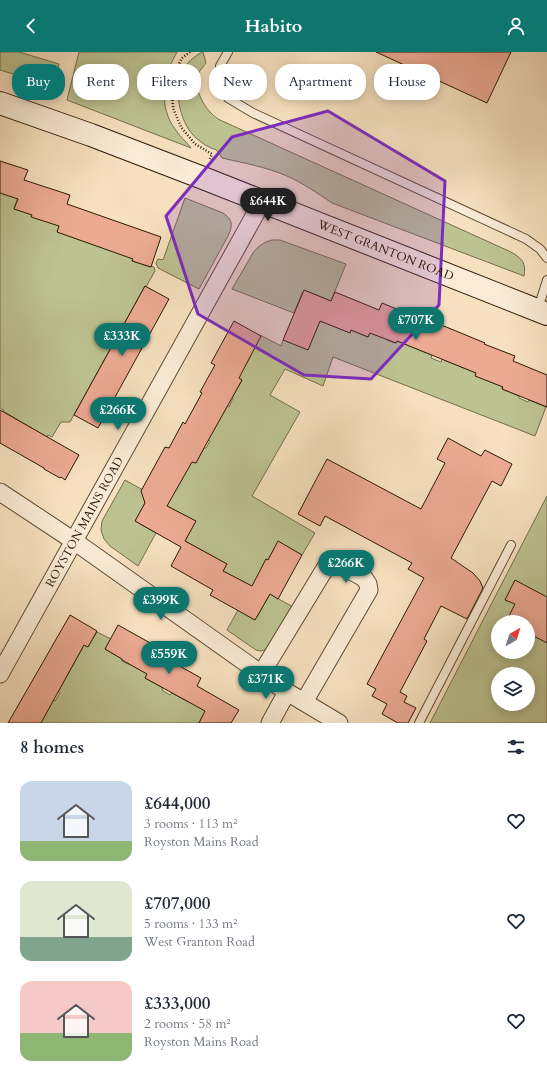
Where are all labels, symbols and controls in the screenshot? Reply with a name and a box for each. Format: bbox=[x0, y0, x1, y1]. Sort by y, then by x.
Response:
text: Habito bbox=[245, 14, 302, 39]
icon: back bbox=[20, 15, 42, 37]
icon: person bbox=[505, 15, 527, 37]
chip: Buy bbox=[12, 64, 65, 100]
chip: Rent bbox=[73, 64, 129, 100]
chip: Filters bbox=[137, 64, 201, 100]
chip: New bbox=[209, 64, 267, 100]
chip: Apartment bbox=[275, 64, 366, 100]
chip: House bbox=[374, 64, 440, 100]
pin: £644K bbox=[240, 188, 296, 222]
text: £644K bbox=[249, 192, 287, 210]
street label: WEST GRANTON ROAD bbox=[314, 216, 456, 284]
pin: £707K bbox=[388, 307, 444, 341]
text: £707K bbox=[397, 311, 435, 329]
pin: £333K bbox=[94, 323, 150, 357]
text: £333K bbox=[103, 327, 141, 345]
pin: £266K bbox=[90, 397, 146, 431]
text: £266K bbox=[99, 401, 137, 419]
street label: ROYSTON MAINS ROAD bbox=[42, 454, 127, 590]
pin: £266K bbox=[318, 550, 374, 584]
text: £266K bbox=[327, 554, 365, 572]
pin: £399K bbox=[133, 587, 189, 621]
text: £399K bbox=[142, 591, 180, 609]
north arrow bbox=[491, 615, 535, 659]
map controls bbox=[491, 615, 535, 711]
pin: £559K bbox=[141, 641, 197, 675]
text: £559K bbox=[150, 645, 188, 663]
pin: £371K bbox=[238, 666, 294, 700]
button: layers bbox=[491, 667, 535, 711]
text: £371K bbox=[247, 670, 285, 688]
text: 8 homes bbox=[20, 736, 84, 759]
icon: filters bbox=[505, 736, 527, 758]
text: £644,000 bbox=[144, 792, 210, 815]
icon: home bbox=[52, 797, 100, 845]
icon: heart bbox=[505, 810, 527, 832]
text: 3 rooms · 113 m² bbox=[144, 815, 237, 833]
text: Royston Mains Road bbox=[144, 833, 259, 851]
text: £707,000 bbox=[144, 892, 210, 915]
icon: home bbox=[52, 897, 100, 945]
icon: heart bbox=[505, 910, 527, 932]
text: 5 rooms · 133 m² bbox=[144, 915, 237, 933]
text: West Granton Road bbox=[144, 933, 255, 951]
text: £333,000 bbox=[144, 992, 210, 1015]
icon: home bbox=[52, 997, 100, 1045]
icon: heart bbox=[505, 1010, 527, 1032]
text: 2 rooms · 58 m² bbox=[144, 1015, 231, 1033]
text: Royston Mains Road bbox=[144, 1033, 259, 1051]

